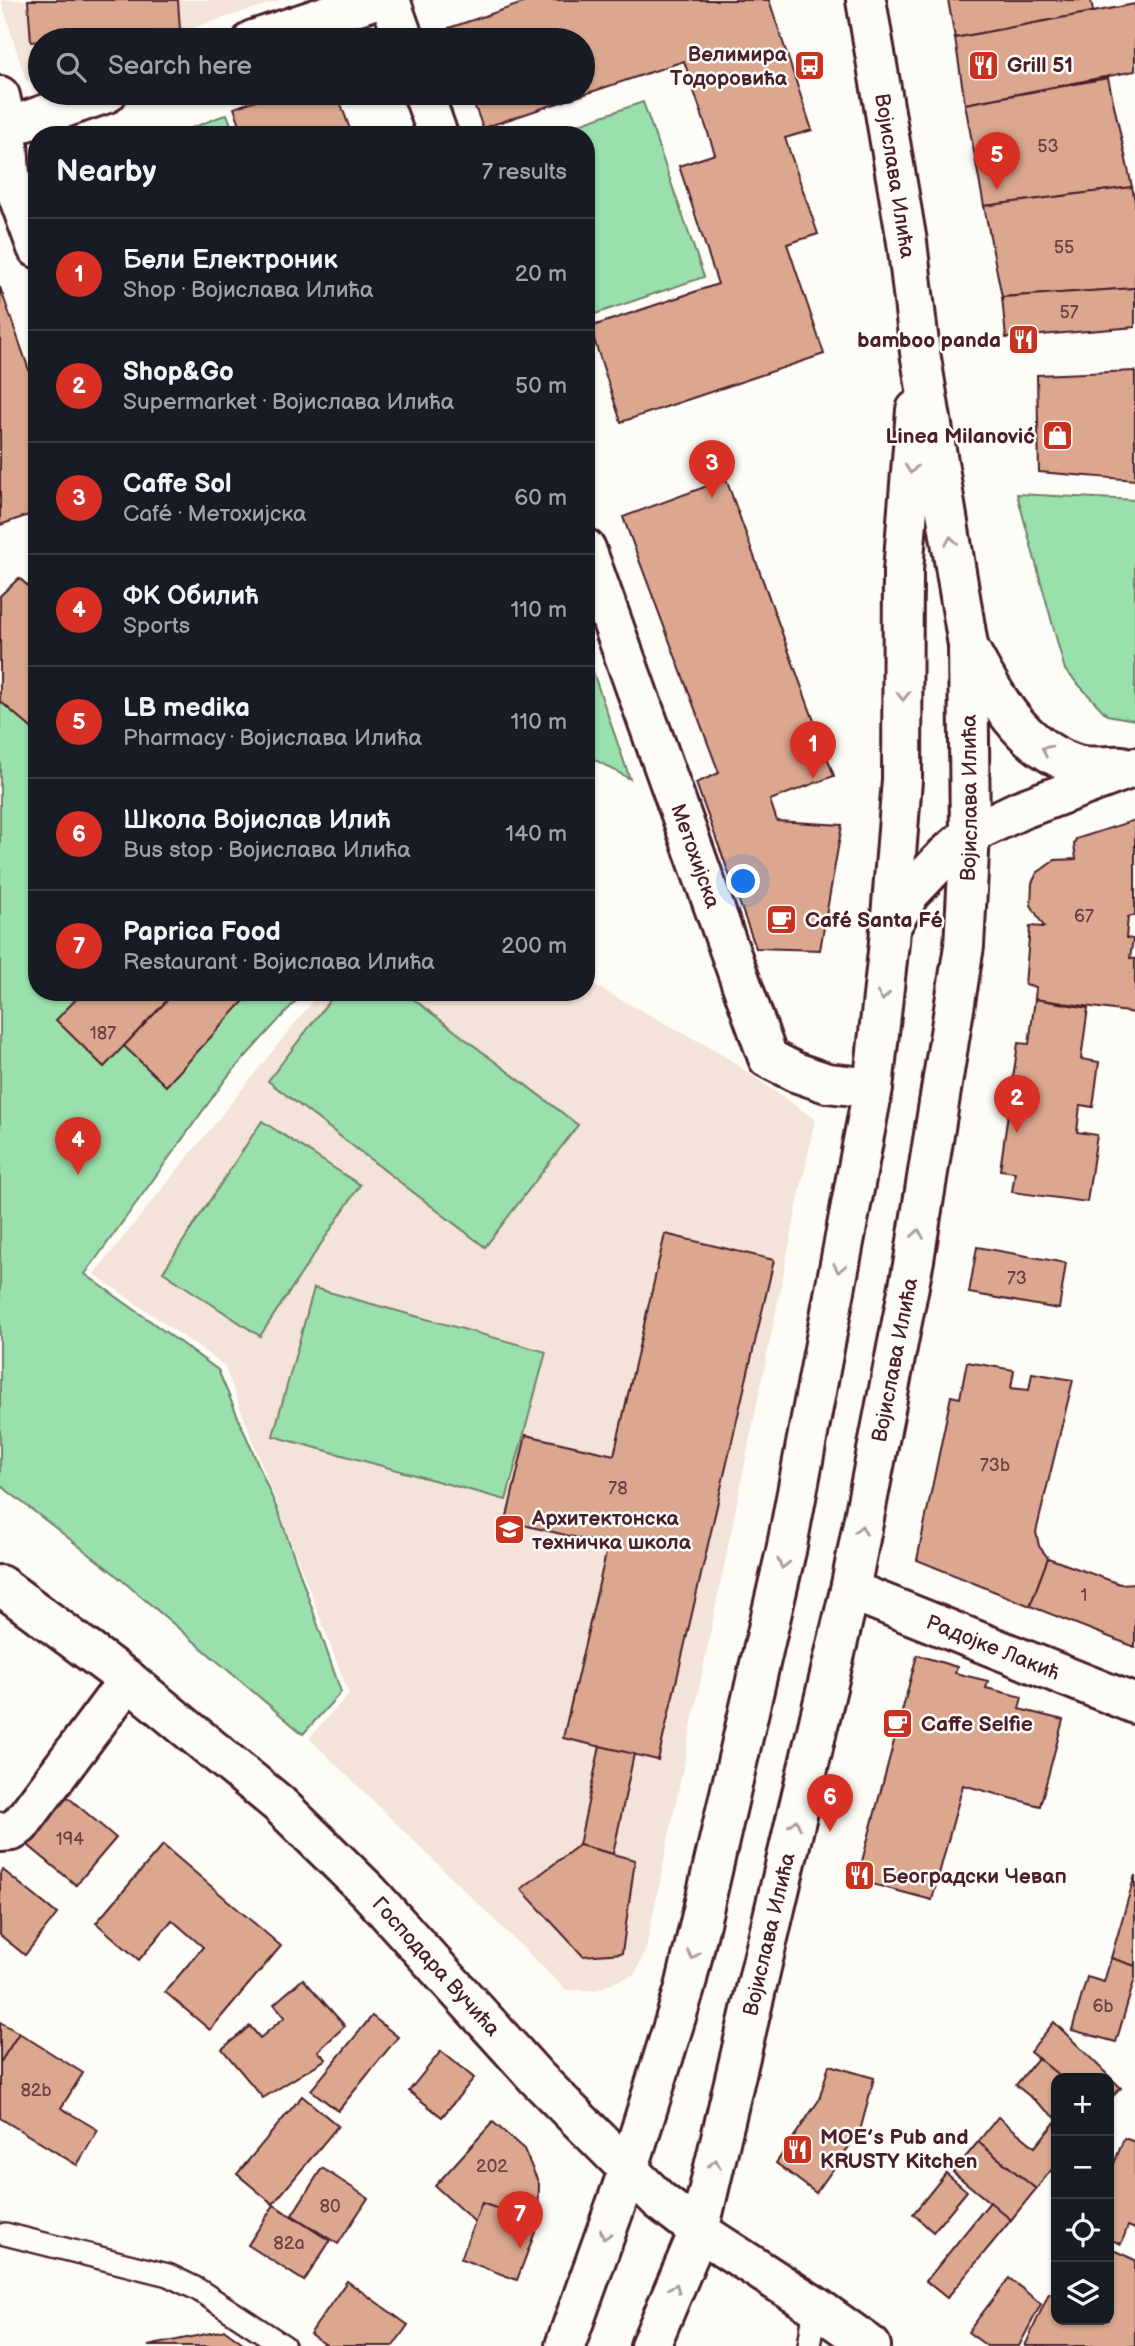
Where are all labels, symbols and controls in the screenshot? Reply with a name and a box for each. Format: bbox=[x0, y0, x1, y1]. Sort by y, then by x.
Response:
search box bbox=[28, 28, 595, 105]
place label: Велимира Тодоровића bbox=[670, 42, 788, 91]
icon: search bbox=[52, 48, 90, 86]
restaurant icon: Grill 51 bbox=[967, 48, 1001, 82]
bus stop icon: Велимира Тодоровића bbox=[793, 49, 827, 83]
text: Search here bbox=[108, 51, 252, 82]
place label: Grill 51 bbox=[1007, 53, 1073, 78]
street label: Војислава Илића bbox=[869, 92, 920, 261]
pin: 5 bbox=[974, 132, 1020, 190]
house number: 53 bbox=[1037, 136, 1059, 157]
text: Nearby bbox=[56, 154, 156, 190]
text: 7 results bbox=[482, 158, 567, 186]
house number: 55 bbox=[1054, 237, 1074, 258]
text: Бели Електроник bbox=[123, 245, 338, 276]
text: 1 bbox=[74, 260, 84, 288]
text: 20 m bbox=[515, 260, 567, 288]
text: Shop · Војислава Илића bbox=[123, 276, 374, 304]
house number: 57 bbox=[1059, 302, 1079, 323]
restaurant icon: bamboo panda bbox=[1007, 323, 1041, 357]
place label: bamboo panda bbox=[857, 328, 1001, 353]
text: Shop&Go bbox=[123, 357, 234, 388]
text: 2 bbox=[72, 372, 86, 400]
text: 50 m bbox=[515, 372, 567, 400]
text: Supermarket · Војислава Илића bbox=[123, 388, 454, 416]
shop icon: Linea Milanović bbox=[1041, 419, 1075, 453]
place label: Linea Milanović bbox=[885, 424, 1035, 449]
pin: 3 bbox=[689, 440, 735, 498]
one-way arrow bbox=[904, 464, 919, 475]
text: Caffe Sol bbox=[123, 469, 232, 500]
text: 3 bbox=[72, 484, 86, 512]
text: 60 m bbox=[514, 484, 567, 512]
text: Café · Метохијска bbox=[123, 500, 307, 528]
one-way arrow bbox=[944, 535, 959, 547]
text: ФК Обилић bbox=[123, 581, 259, 612]
text: 4 bbox=[72, 596, 86, 624]
text: 110 m bbox=[510, 596, 567, 624]
text: Sports bbox=[123, 612, 190, 640]
one-way arrow bbox=[895, 691, 911, 702]
text: LB medika bbox=[123, 693, 250, 724]
text: 5 bbox=[72, 708, 86, 736]
text: 110 m bbox=[510, 708, 567, 736]
street label: Војислава Илића bbox=[955, 714, 983, 882]
pin: 1 bbox=[790, 721, 836, 779]
text: Pharmacy · Војислава Илића bbox=[123, 724, 422, 752]
one-way arrow bbox=[1041, 745, 1053, 759]
street label: Метохијска bbox=[665, 801, 726, 912]
text: Школа Војислав Илић bbox=[123, 805, 391, 836]
text: 6 bbox=[72, 820, 86, 848]
text: 140 m bbox=[505, 820, 567, 848]
text: Bus stop · Војислава Илића bbox=[123, 836, 411, 864]
your location bbox=[726, 864, 760, 898]
cafe icon: Café Santa Fé bbox=[765, 903, 799, 937]
house number: 67 bbox=[1074, 906, 1094, 927]
place label: Café Santa Fé bbox=[805, 908, 943, 933]
text: Paprica Food bbox=[123, 917, 281, 948]
text: 7 bbox=[73, 932, 85, 960]
text: 200 m bbox=[501, 932, 567, 960]
text: Restaurant · Војислава Илића bbox=[123, 948, 435, 976]
one-way arrow bbox=[876, 990, 891, 1001]
house number: 187 bbox=[90, 1023, 116, 1044]
pin: 2 bbox=[994, 1075, 1040, 1133]
pin: 4 bbox=[55, 1117, 101, 1175]
one-way arrow bbox=[910, 1229, 925, 1240]
one-way arrow bbox=[832, 1262, 847, 1274]
house number: 73 bbox=[1007, 1268, 1027, 1289]
street label: Војислава Илића bbox=[867, 1275, 923, 1444]
house number: 73b bbox=[980, 1455, 1010, 1476]
house number: 78 bbox=[608, 1478, 628, 1499]
place label: Архитектонска техничка школа bbox=[531, 1506, 692, 1555]
school or university icon: Архитектонска техничка школа bbox=[492, 1513, 526, 1547]
one-way arrow bbox=[853, 1524, 868, 1536]
one-way arrow bbox=[776, 1558, 791, 1570]
house number: 1 bbox=[1081, 1585, 1087, 1606]
street label: Радојке Лакић bbox=[922, 1610, 1063, 1686]
cafe icon: Caffe Selfie bbox=[881, 1707, 915, 1741]
place label: Caffe Selfie bbox=[921, 1712, 1033, 1737]
pin: 6 bbox=[807, 1774, 853, 1832]
one-way arrow bbox=[787, 1818, 801, 1830]
house number: 194 bbox=[56, 1829, 84, 1850]
street label: Војислава Илића bbox=[738, 1850, 801, 2018]
restaurant icon: Београдски Чевап bbox=[842, 1859, 876, 1893]
place label: Београдски Чевап bbox=[882, 1864, 1067, 1889]
street label: Господара Вучића bbox=[367, 1892, 506, 2042]
one-way arrow bbox=[686, 1949, 701, 1961]
house number: 6b bbox=[1092, 1996, 1114, 2017]
map controls bbox=[1051, 2073, 1114, 2325]
button: + bbox=[1051, 2073, 1114, 2136]
house number: 82b bbox=[20, 2080, 52, 2101]
place label: MOE’s Pub and KRUSTY Kitchen bbox=[820, 2125, 978, 2174]
restaurant icon: MOE’s Pub and KRUSTY Kitchen bbox=[780, 2132, 814, 2166]
button: − bbox=[1051, 2136, 1114, 2199]
house number: 202 bbox=[476, 2156, 508, 2177]
one-way arrow bbox=[706, 2158, 721, 2170]
pin: 7 bbox=[497, 2191, 543, 2249]
house number: 80 bbox=[319, 2196, 341, 2217]
button: locate bbox=[1051, 2199, 1114, 2262]
one-way arrow bbox=[599, 2228, 613, 2241]
house number: 82a bbox=[273, 2233, 305, 2254]
button: layers bbox=[1051, 2262, 1114, 2325]
one-way arrow bbox=[666, 2283, 680, 2295]

